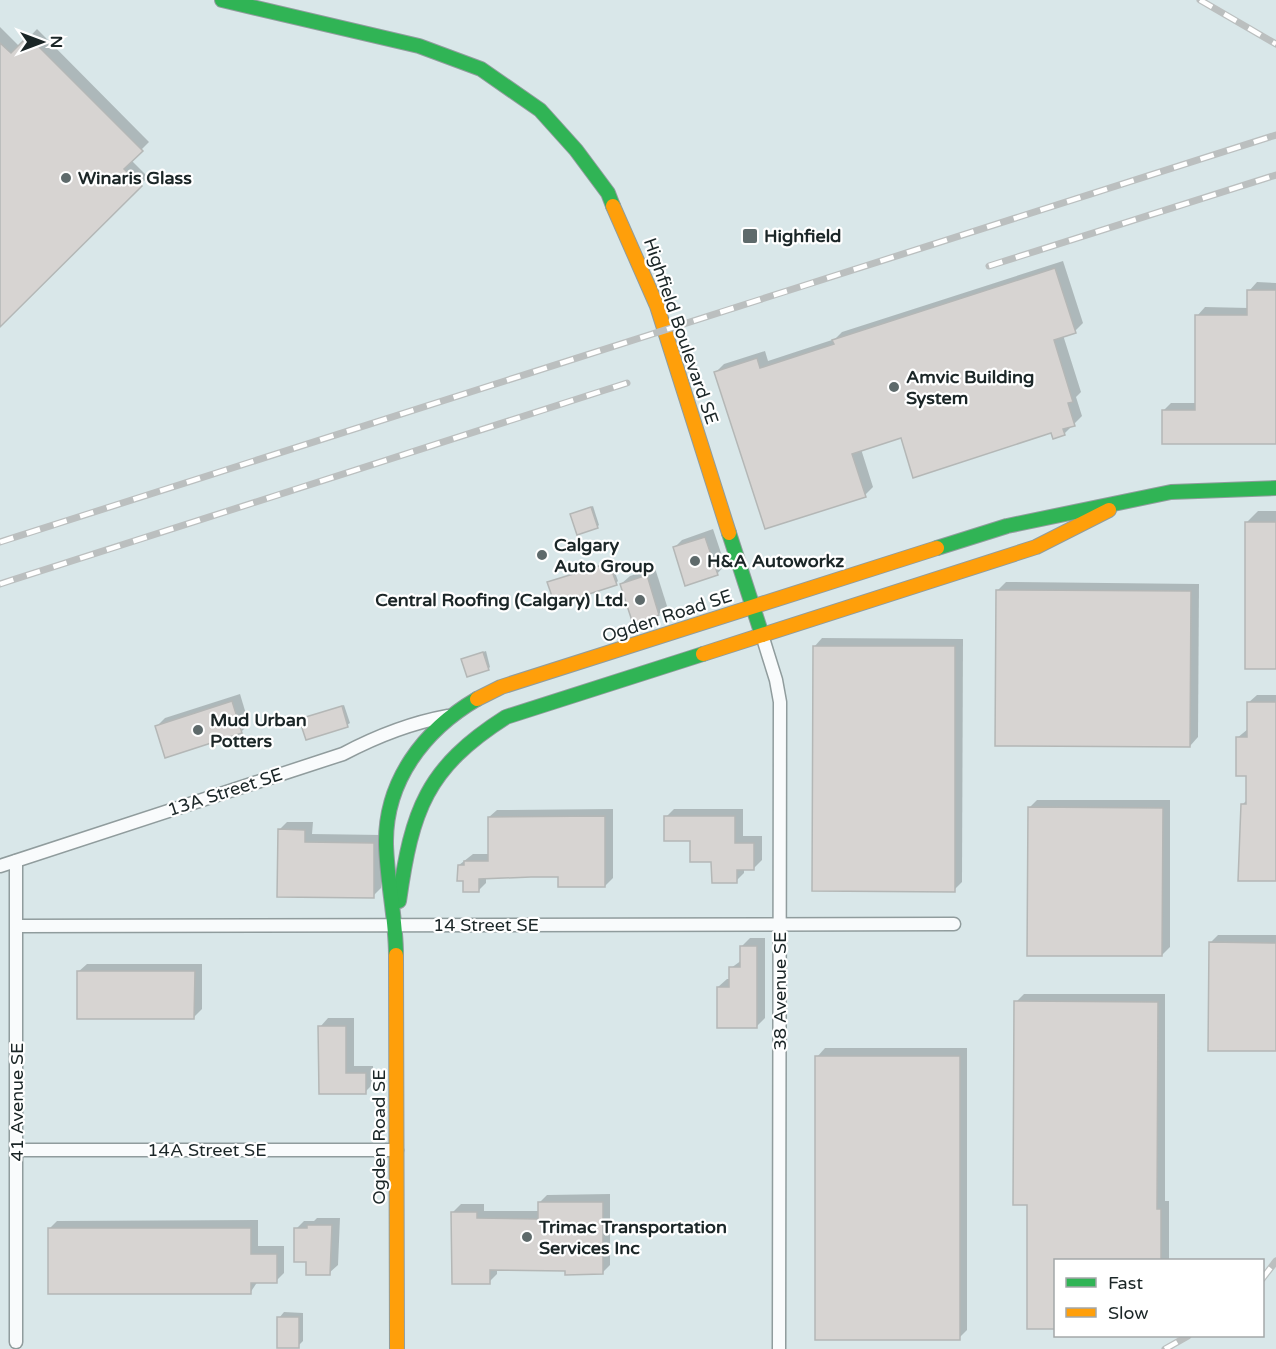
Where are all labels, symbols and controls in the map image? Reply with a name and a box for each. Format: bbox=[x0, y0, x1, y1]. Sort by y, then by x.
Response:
north arrow bbox=[12, 12, 72, 72]
text: N bbox=[46, 36, 66, 48]
place label: Winaris Glass bbox=[78, 167, 192, 189]
marker: Winaris Glass bbox=[59, 171, 73, 185]
place label: Highfield bbox=[764, 225, 841, 247]
marker: Highfield bbox=[741, 227, 759, 245]
street label: Highfield Boulevard SE bbox=[639, 235, 723, 427]
place label: Amvic Building System bbox=[906, 366, 1034, 409]
marker: Amvic Building System bbox=[887, 380, 901, 394]
place label: Calgary Auto Group bbox=[554, 534, 654, 577]
marker: Calgary Auto Group bbox=[535, 548, 549, 562]
place label: H&A Autoworkz bbox=[707, 550, 844, 572]
marker: H&A Autoworkz bbox=[688, 554, 702, 568]
street label: Ogden Road SE bbox=[599, 585, 735, 647]
place label: Central Roofing (Calgary) Ltd. bbox=[375, 589, 628, 611]
marker: Central Roofing (Calgary) Ltd. bbox=[633, 593, 647, 607]
place label: Mud Urban Potters bbox=[210, 709, 307, 752]
marker: Mud Urban Potters bbox=[191, 723, 205, 737]
street label: 13A Street SE bbox=[165, 763, 285, 821]
street label: 14 Street SE bbox=[433, 914, 539, 936]
street label: 38 Avenue SE bbox=[769, 932, 791, 1050]
street label: 41 Avenue SE bbox=[6, 1043, 28, 1161]
street label: Ogden Road SE bbox=[368, 1069, 390, 1205]
street label: 14A Street SE bbox=[147, 1139, 267, 1161]
place label: Trimac Transportation Services Inc bbox=[538, 1216, 727, 1259]
marker: Trimac Transportation Services Inc bbox=[520, 1230, 534, 1244]
legend bbox=[1054, 1259, 1264, 1337]
text: Fast bbox=[1108, 1272, 1143, 1294]
text: Slow bbox=[1108, 1302, 1149, 1324]

